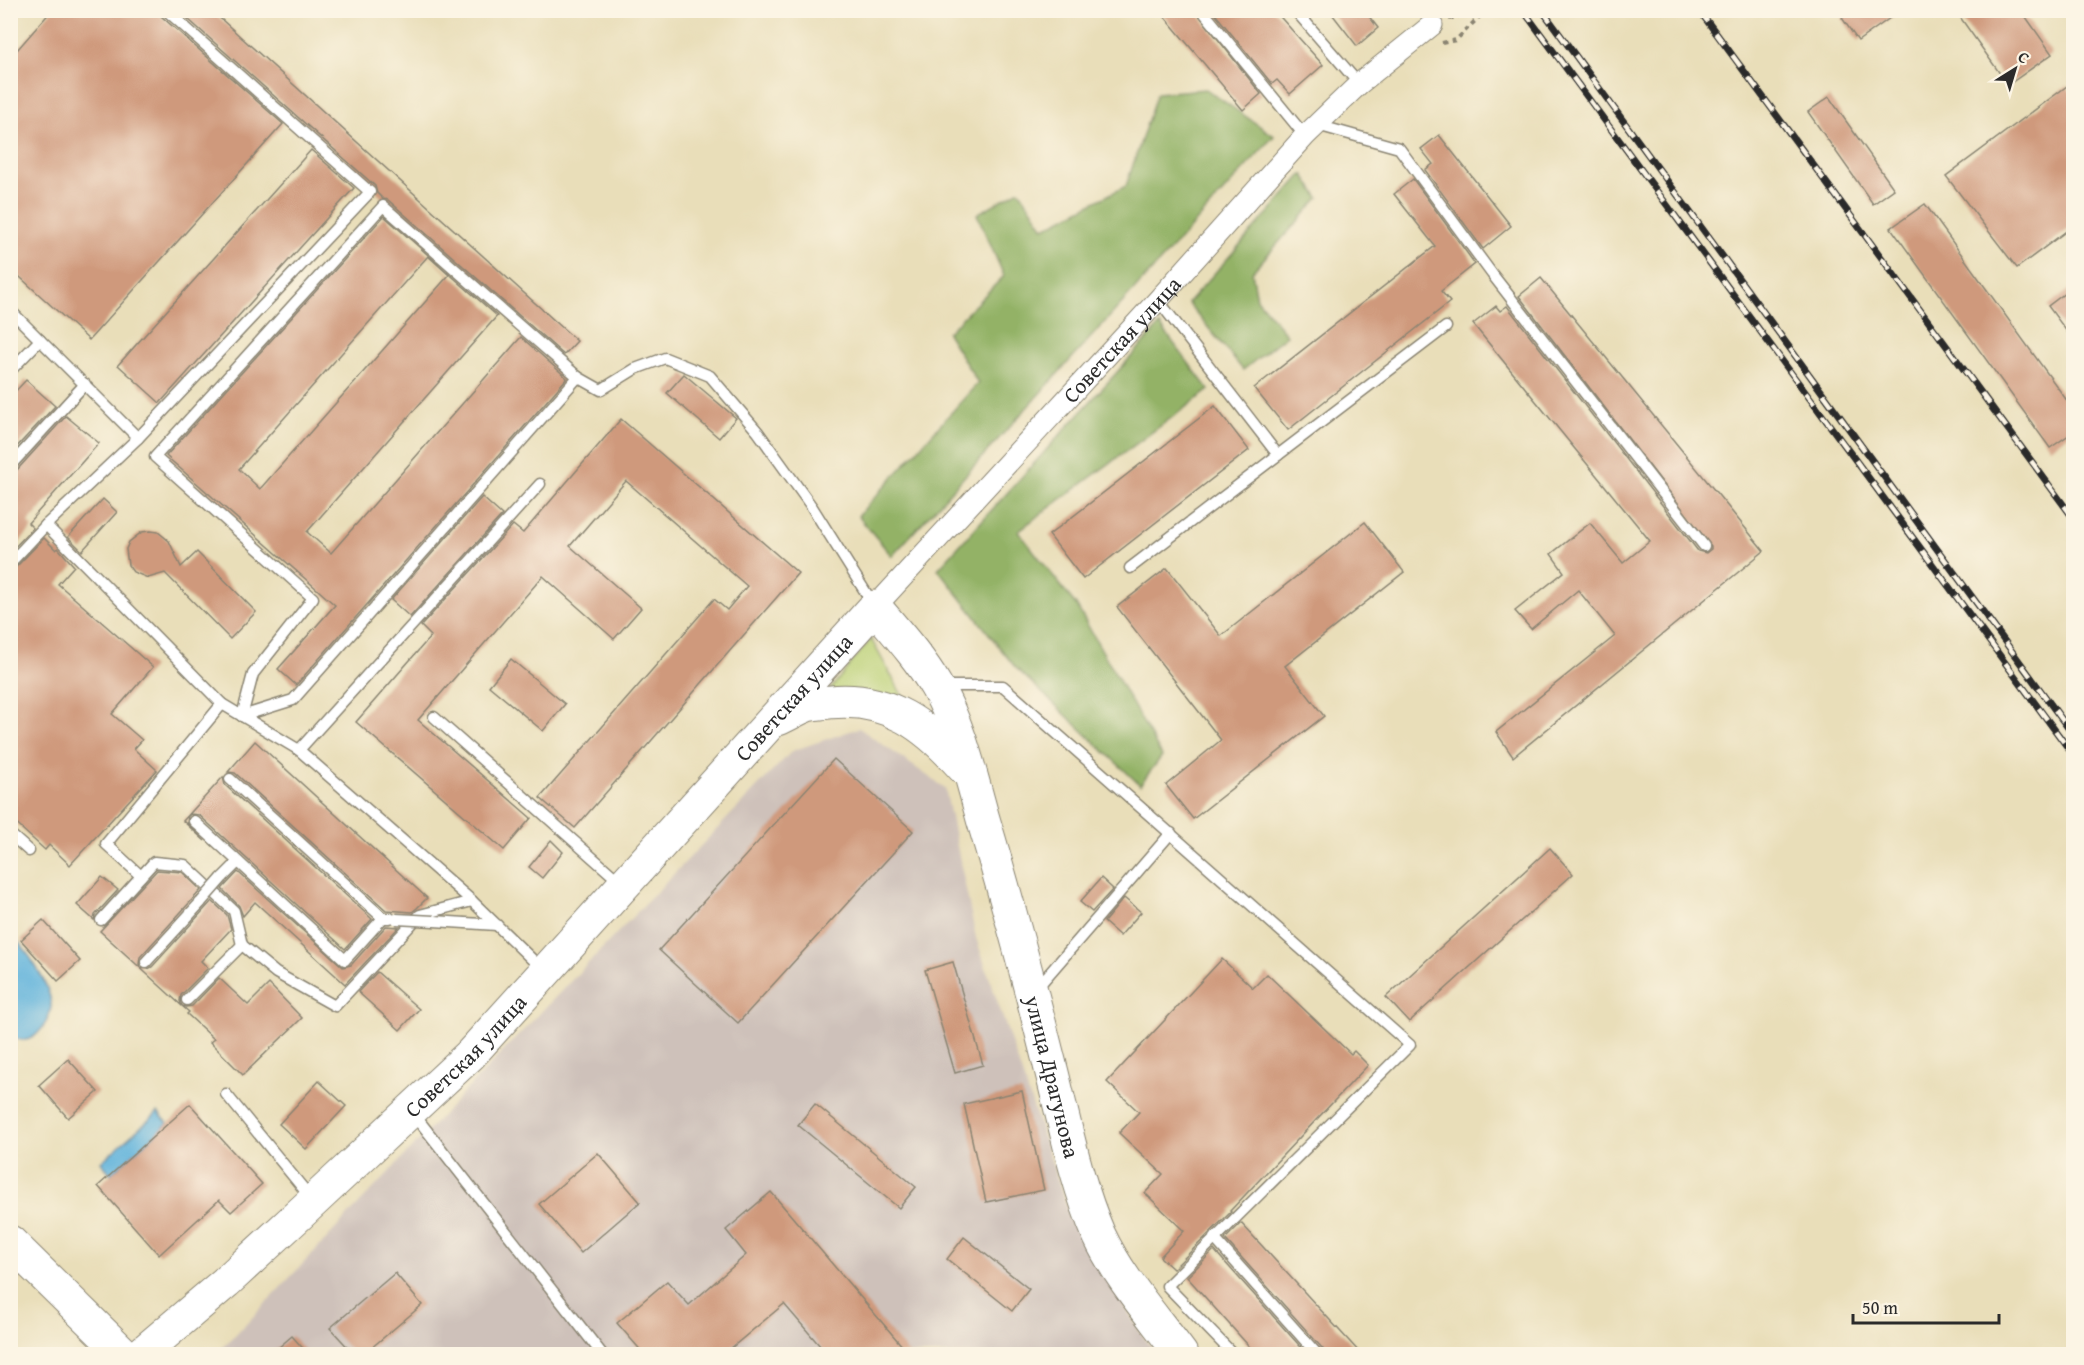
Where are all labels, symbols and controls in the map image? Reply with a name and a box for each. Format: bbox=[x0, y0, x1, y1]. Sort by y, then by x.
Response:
north arrow bbox=[1985, 39, 2045, 99]
text: С bbox=[2013, 45, 2035, 69]
street label: Советская улица bbox=[1055, 268, 1189, 410]
street label: Советская улица bbox=[727, 626, 860, 768]
street label: Советская улица bbox=[397, 986, 534, 1125]
street label: улица Драгунова bbox=[1017, 991, 1088, 1162]
scale bar bbox=[1853, 1287, 1998, 1325]
text: 50 m bbox=[1862, 1294, 1898, 1321]

